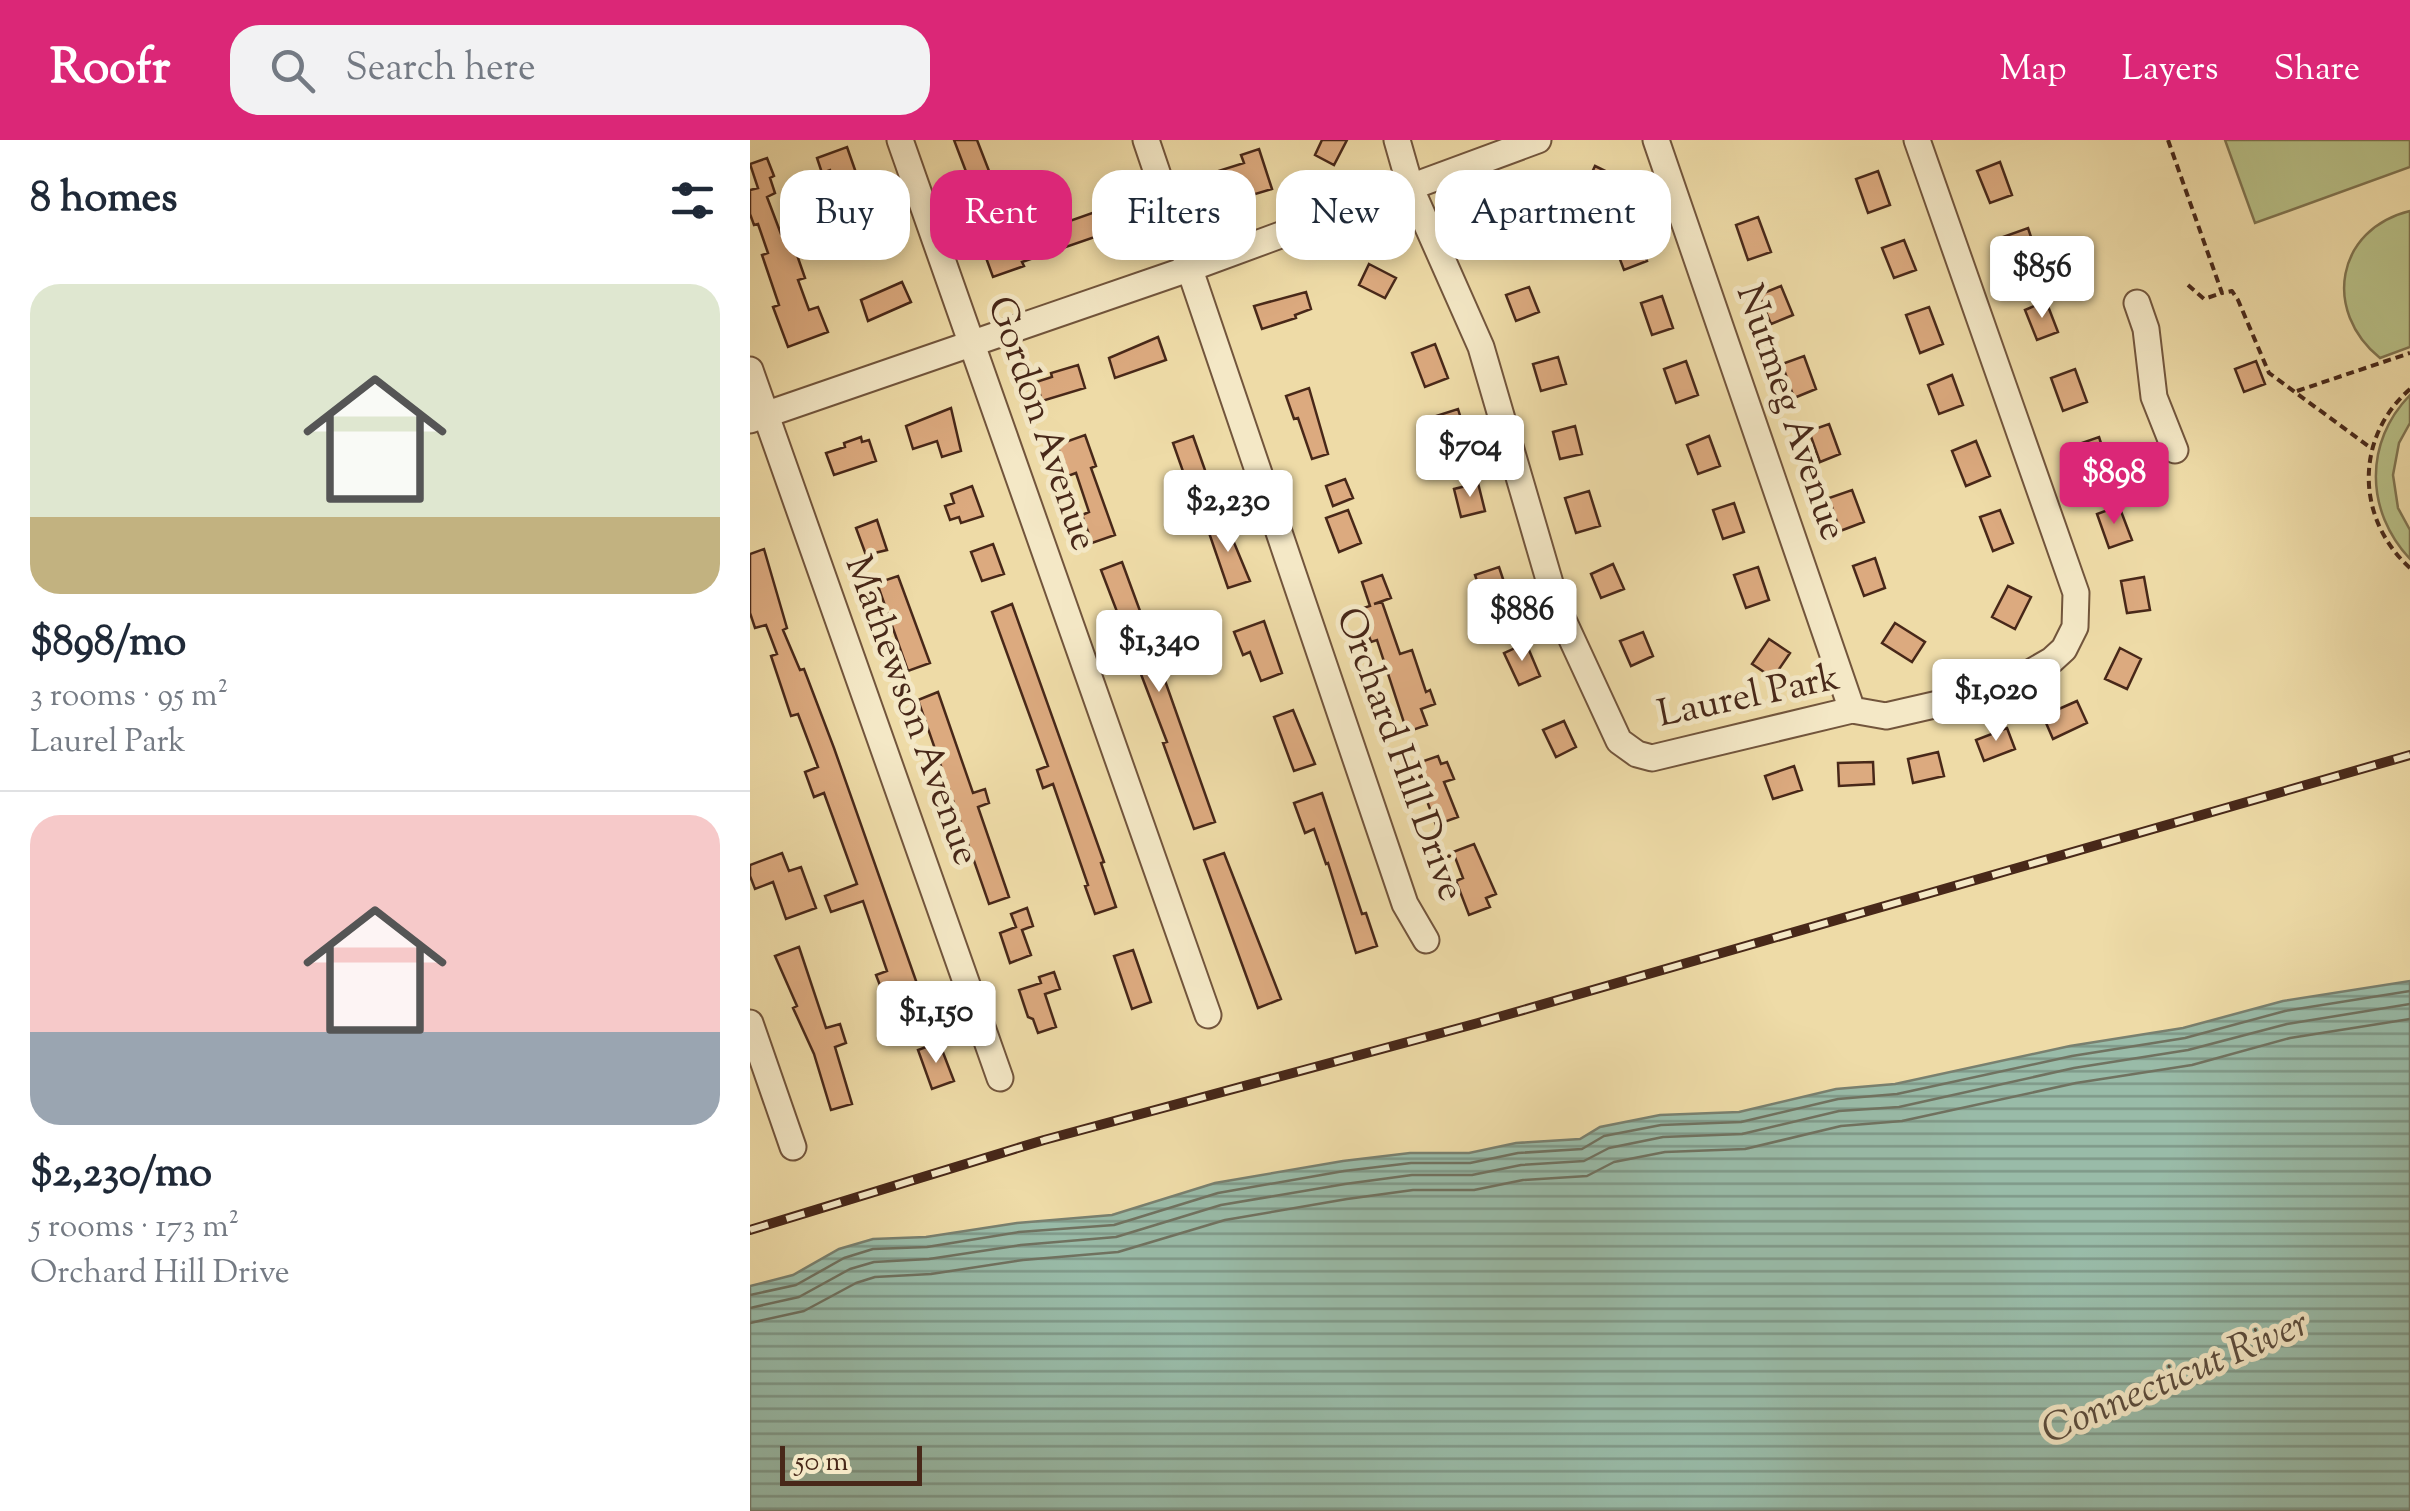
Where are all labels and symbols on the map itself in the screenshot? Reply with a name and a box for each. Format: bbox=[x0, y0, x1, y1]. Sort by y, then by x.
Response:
pin: $856 bbox=[1983, 236, 2101, 321]
street label: Nutmeg Avenue bbox=[1720, 278, 1858, 548]
street label: Gordon Avenue bbox=[971, 290, 1109, 558]
pin: $704 bbox=[1411, 415, 1529, 500]
pin: $898 bbox=[2055, 442, 2173, 527]
pin: $2,230 bbox=[1147, 470, 1309, 555]
street label: Mathewson Avenue bbox=[829, 549, 991, 873]
pin: $886 bbox=[1463, 579, 1581, 664]
street label: Orchard Hill Drive bbox=[1320, 601, 1476, 909]
pin: $1,340 bbox=[1078, 610, 1240, 695]
street label: Laurel Park bbox=[1653, 652, 1845, 744]
pin: $1,020 bbox=[1915, 659, 2077, 744]
pin: $1,150 bbox=[855, 981, 1017, 1066]
water label: Connecticut River bbox=[2034, 1297, 2318, 1461]
scale bar bbox=[780, 1441, 922, 1486]

